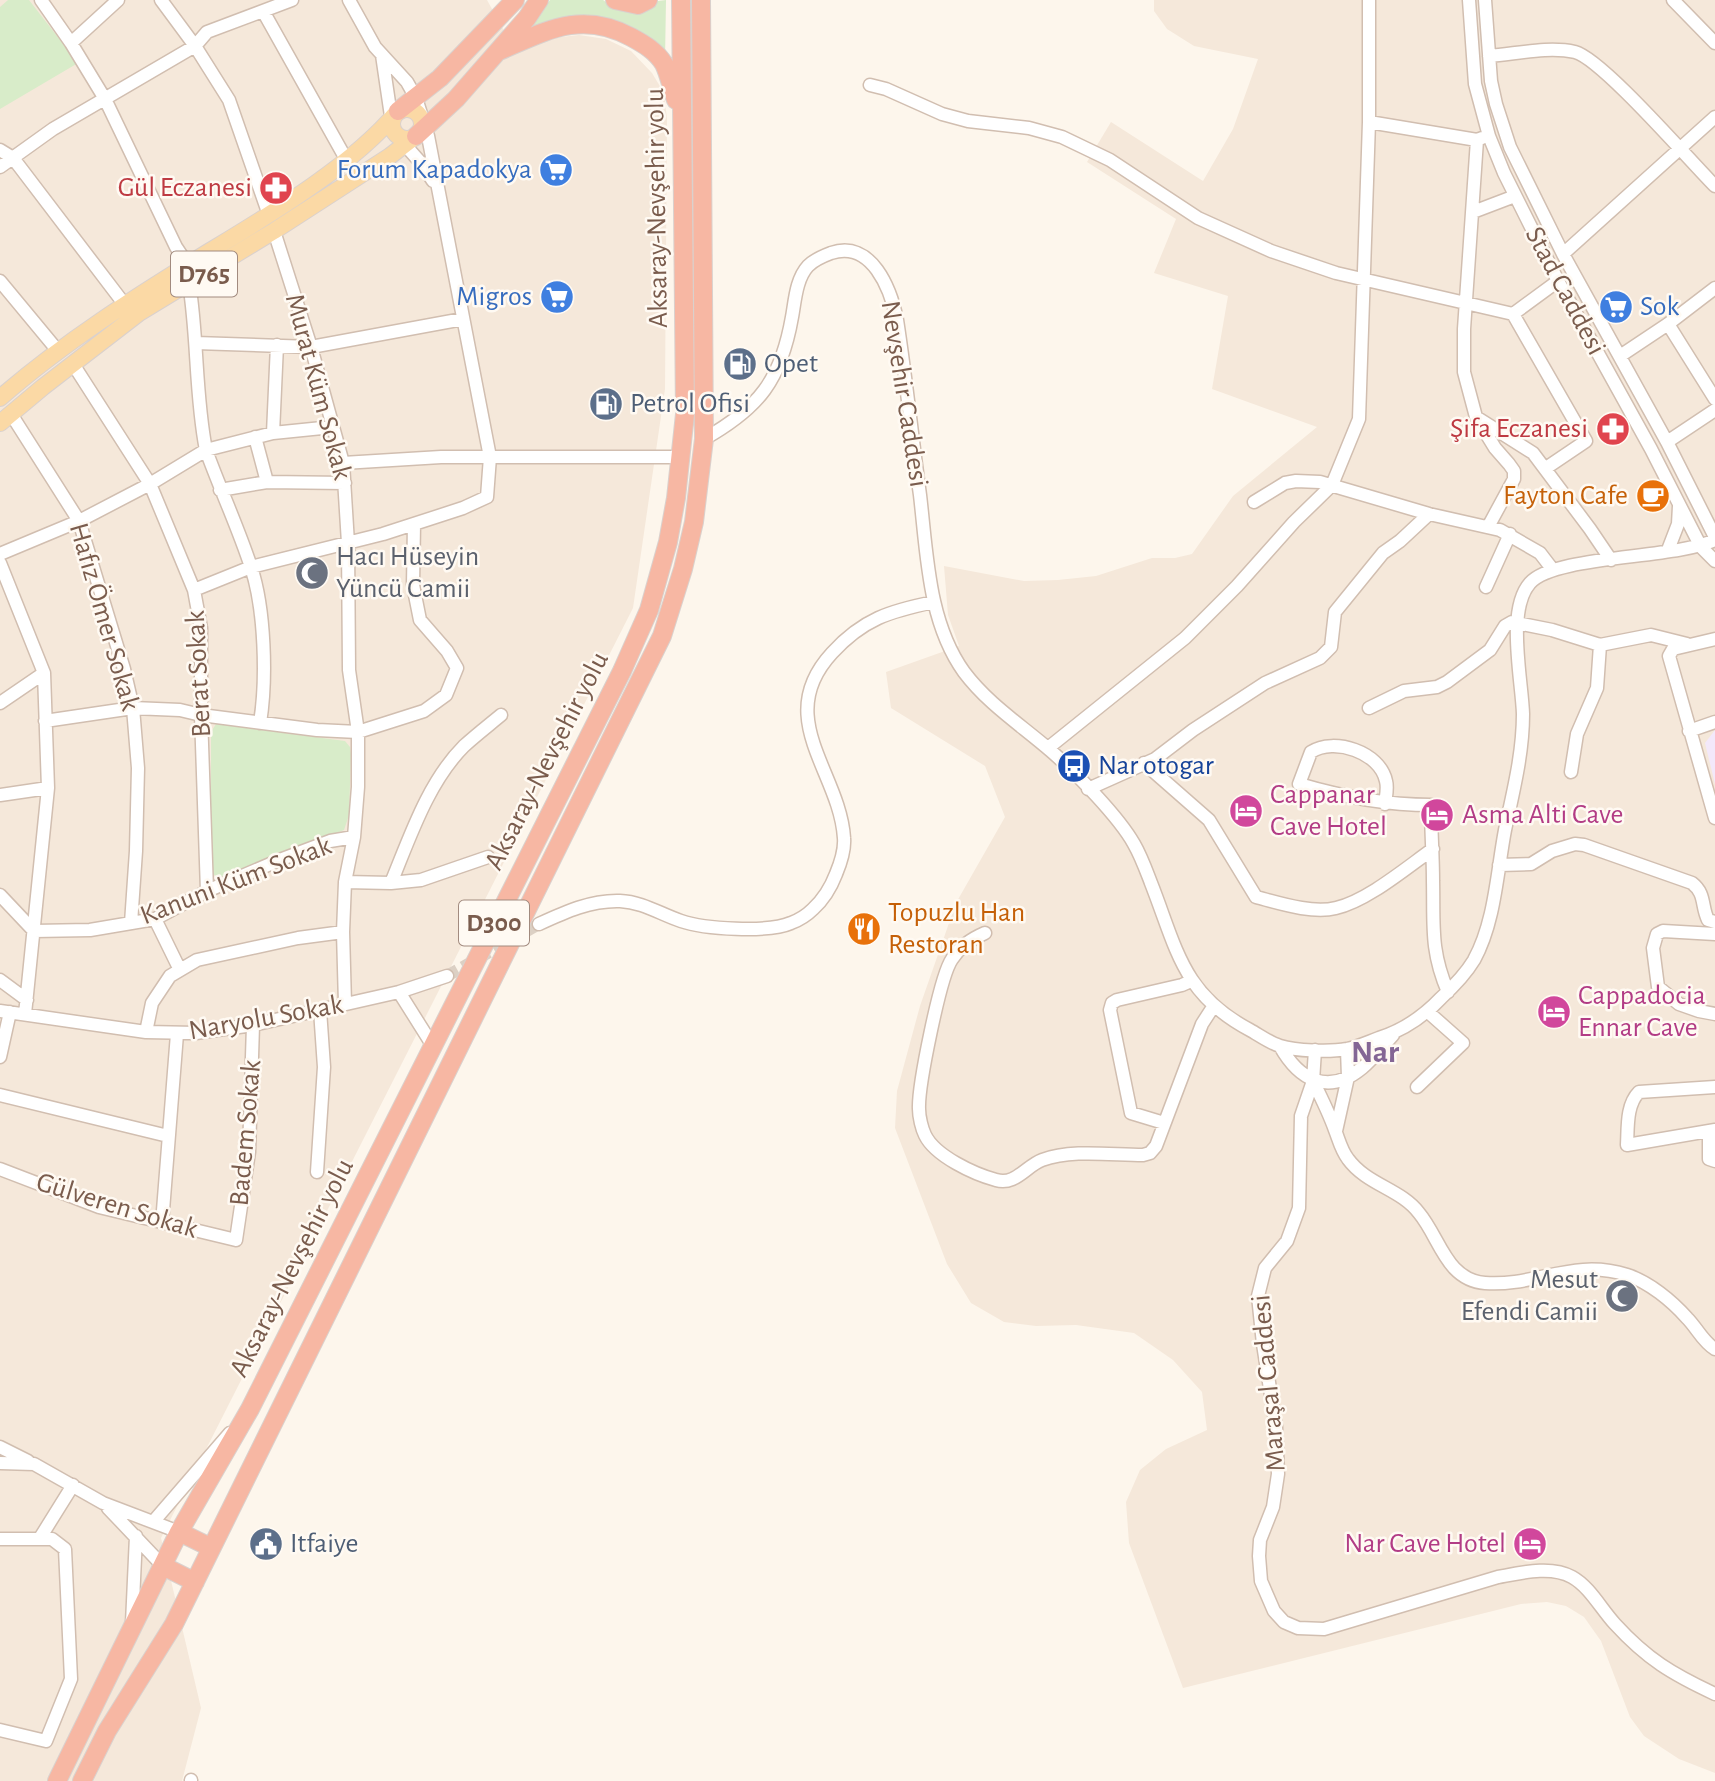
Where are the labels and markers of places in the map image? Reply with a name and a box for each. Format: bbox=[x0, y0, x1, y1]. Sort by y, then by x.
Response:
supermarket icon: Forum Kapadokya bbox=[537, 151, 575, 189]
place label: Forum Kapadokya bbox=[337, 156, 532, 184]
pharmacy icon: Gül Eczanesi bbox=[257, 169, 295, 207]
place label: Gül Eczanesi bbox=[118, 174, 252, 202]
supermarket icon: Migros bbox=[538, 278, 576, 316]
place label: Migros bbox=[456, 283, 532, 311]
supermarket icon: Sok bbox=[1597, 288, 1635, 326]
place label: Sok bbox=[1640, 293, 1679, 321]
fuel station icon: Opet bbox=[721, 345, 759, 383]
place label: Opet bbox=[764, 350, 818, 378]
fuel station icon: Petrol Ofisi bbox=[587, 385, 625, 423]
place label: Petrol Ofisi bbox=[630, 390, 750, 418]
pharmacy icon: Şifa Eczanesi bbox=[1594, 410, 1632, 448]
place label: Şifa Eczanesi bbox=[1450, 415, 1588, 443]
cafe icon: Fayton Cafe bbox=[1634, 477, 1672, 515]
place label: Fayton Cafe bbox=[1503, 482, 1628, 510]
place label: Hacı Hüseyin Yüncü Camii bbox=[336, 543, 479, 603]
mosque icon: Hacı Hüseyin Yüncü Camii bbox=[293, 554, 331, 592]
bus stop icon: Nar otogar bbox=[1055, 747, 1093, 785]
place label: Nar otogar bbox=[1098, 752, 1214, 780]
place label: Cappanar Cave Hotel bbox=[1270, 781, 1387, 841]
hotel icon: Cappanar Cave Hotel bbox=[1227, 792, 1265, 830]
hotel icon: Asma Alti Cave bbox=[1418, 796, 1456, 834]
place label: Asma Alti Cave bbox=[1462, 801, 1623, 829]
place label: Topuzlu Han Restoran bbox=[888, 899, 1025, 959]
restaurant icon: Topuzlu Han Restoran bbox=[845, 910, 883, 948]
place label: Cappadocia Ennar Cave bbox=[1578, 982, 1706, 1042]
hotel icon: Cappadocia Ennar Cave bbox=[1535, 993, 1573, 1031]
place label: Mesut Efendi Camii bbox=[1461, 1266, 1598, 1326]
mosque icon: Mesut Efendi Camii bbox=[1603, 1277, 1641, 1315]
public building icon: Itfaiye bbox=[247, 1525, 285, 1563]
hotel icon: Nar Cave Hotel bbox=[1511, 1525, 1549, 1563]
place label: Itfaiye bbox=[290, 1530, 359, 1558]
place label: Nar Cave Hotel bbox=[1344, 1530, 1506, 1558]

